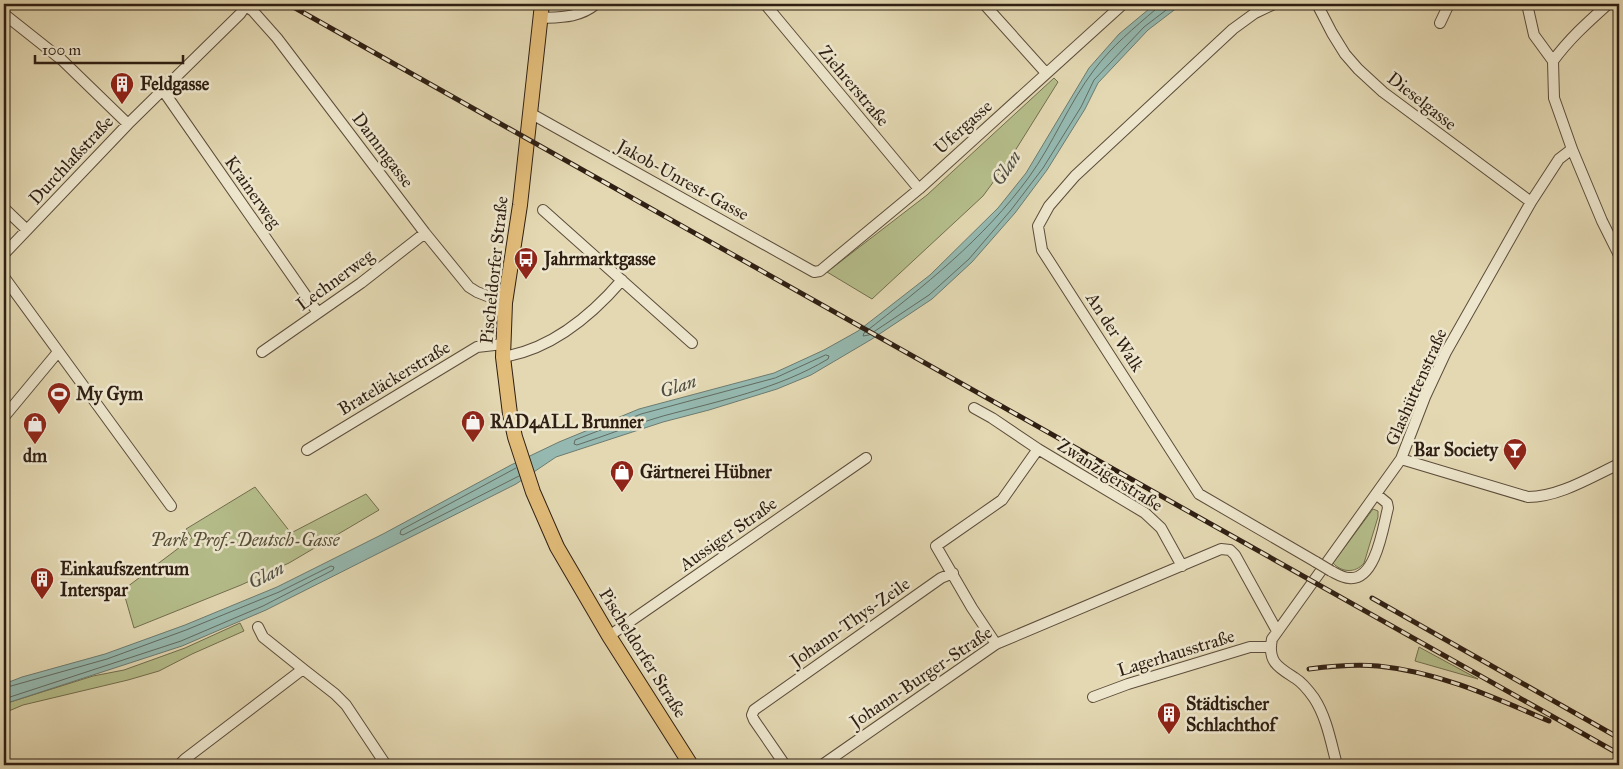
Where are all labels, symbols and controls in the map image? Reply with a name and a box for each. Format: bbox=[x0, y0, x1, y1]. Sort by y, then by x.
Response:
scale bar bbox=[35, 32, 182, 64]
text: 100 m bbox=[42, 41, 82, 59]
street label: Ziehrerstraße bbox=[814, 41, 894, 131]
street label: Dieselgasse bbox=[1382, 67, 1461, 136]
building icon: Feldgasse bbox=[109, 71, 135, 105]
place label: Feldgasse bbox=[140, 73, 210, 96]
street label: Ufergasse bbox=[929, 95, 997, 160]
street label: Dammgasse bbox=[347, 108, 418, 193]
street label: Durchlaßstraße bbox=[24, 111, 118, 209]
street label: Jakob-Unrest-Gasse bbox=[611, 134, 753, 226]
water label: Glan bbox=[986, 146, 1026, 190]
street label: Krainerweg bbox=[219, 151, 286, 234]
street label: Pischeldorfer Straße bbox=[475, 195, 513, 345]
street label: Lechnerweg bbox=[292, 244, 379, 316]
bus stop icon: Jahrmarktgasse bbox=[513, 246, 539, 280]
place label: Jahrmarktgasse bbox=[542, 248, 656, 271]
street label: An der Walk bbox=[1081, 287, 1149, 376]
street label: Glashüttenstraße bbox=[1380, 325, 1452, 449]
street label: Brateläckerstraße bbox=[334, 336, 454, 420]
water label: Glan bbox=[657, 369, 699, 403]
sports icon: My Gym bbox=[46, 381, 72, 415]
place label: My Gym bbox=[76, 383, 144, 406]
shop icon: RAD4ALL Brunner bbox=[460, 409, 486, 443]
shop icon: dm bbox=[22, 411, 48, 445]
place label: RAD4ALL Brunner bbox=[490, 411, 645, 434]
street label: Zwanzigerstraße bbox=[1053, 434, 1167, 517]
bar icon: Bar Society bbox=[1502, 437, 1528, 471]
place label: Bar Society bbox=[1414, 439, 1500, 462]
place label: dm bbox=[23, 445, 48, 467]
shop icon: Gärtnerei Hübner bbox=[609, 459, 635, 493]
place label: Gärtnerei Hübner bbox=[640, 461, 773, 483]
street label: Aussiger Straße bbox=[674, 492, 782, 577]
park label: Park Prof.-Deutsch-Gasse bbox=[151, 529, 341, 551]
water label: Glan bbox=[244, 556, 288, 594]
place label: Einkaufszentrum Interspar bbox=[60, 558, 190, 602]
building icon: Einkaufszentrum Interspar bbox=[29, 566, 55, 600]
street label: Johann-Thys-Zeile bbox=[784, 573, 915, 673]
street label: Pischeldorfer Straße bbox=[594, 584, 692, 722]
street label: Johann-Burger-Straße bbox=[844, 621, 997, 735]
street label: Lagerhausstraße bbox=[1115, 625, 1237, 682]
place label: Städtischer Schlachthof bbox=[1186, 693, 1278, 736]
building icon: Städtischer Schlachthof bbox=[1156, 701, 1182, 735]

